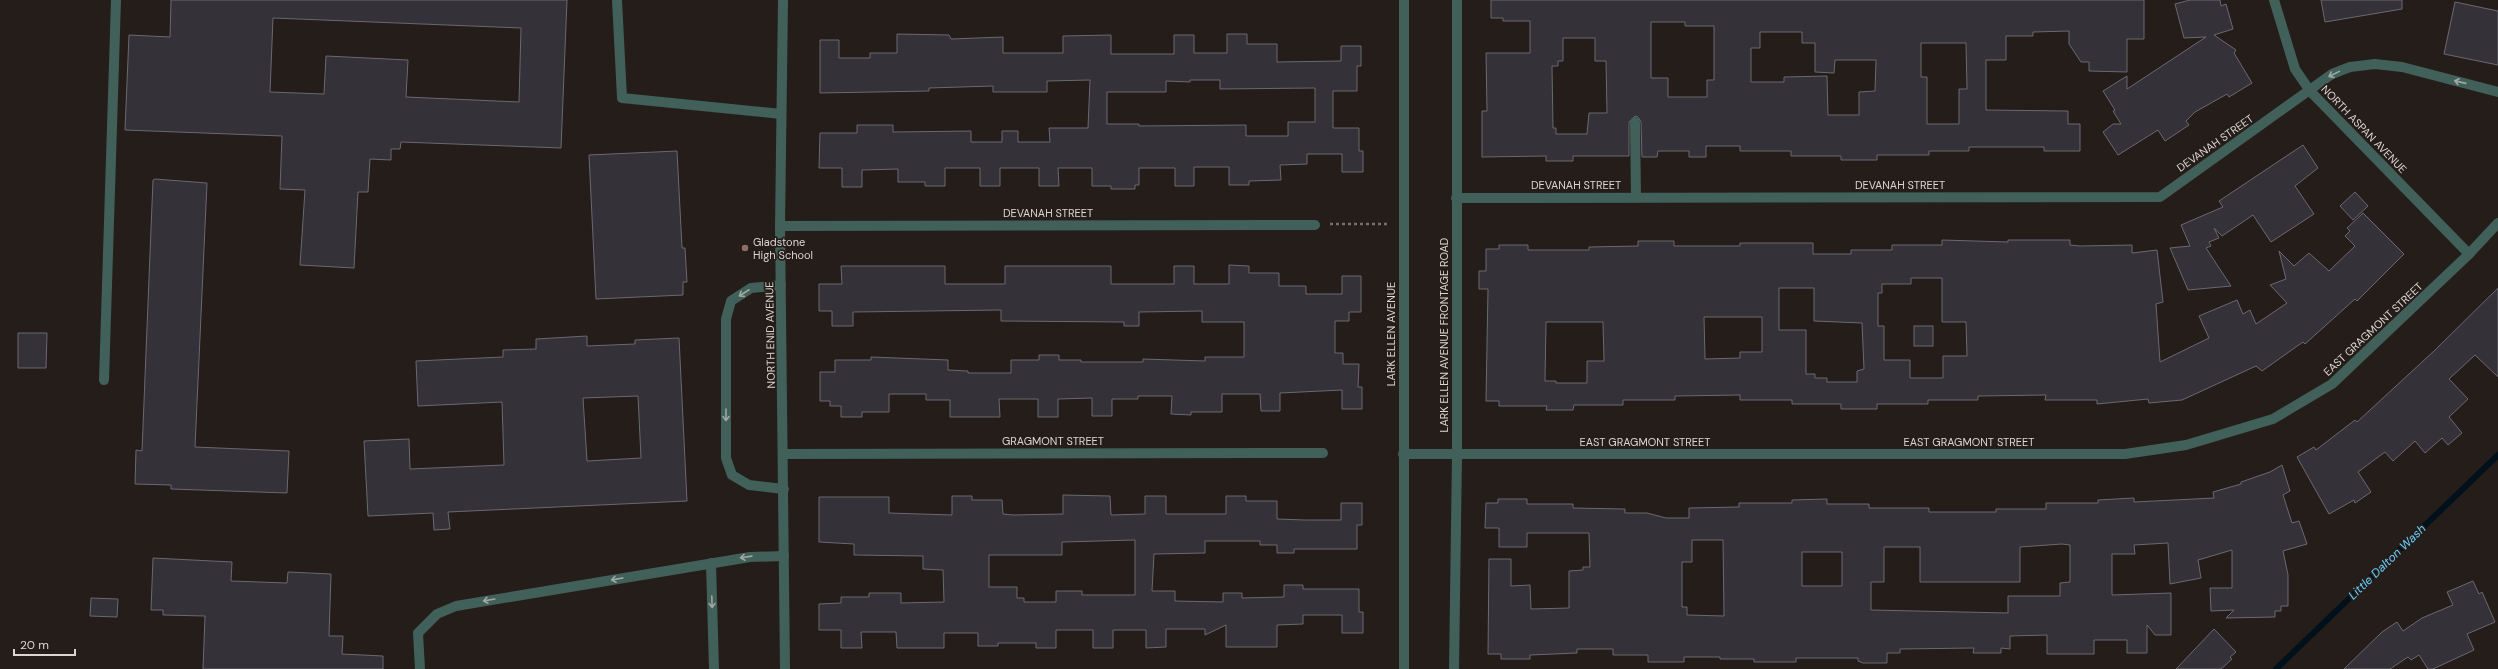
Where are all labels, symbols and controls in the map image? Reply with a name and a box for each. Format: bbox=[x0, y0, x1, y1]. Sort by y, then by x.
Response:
one-way arrow bbox=[2328, 71, 2340, 78]
one-way arrow bbox=[2454, 77, 2467, 85]
street label: NORTH ASPAN AVENUE bbox=[2318, 82, 2410, 176]
street label: DEVANAH STREET bbox=[2174, 111, 2256, 175]
street label: DEVANAH STREET bbox=[1531, 178, 1621, 192]
street label: DEVANAH STREET bbox=[1855, 178, 1945, 192]
street label: DEVANAH STREET bbox=[1003, 206, 1093, 220]
place label: Gladstone High School bbox=[753, 235, 813, 262]
street label: LARK ELLEN AVENUE FRONTAGE ROAD bbox=[1437, 237, 1451, 432]
marker: Gladstone High School bbox=[740, 243, 750, 253]
street label: EAST GRAGMONT STREET bbox=[2320, 279, 2426, 379]
street label: NORTH ENID AVENUE bbox=[762, 281, 778, 389]
street label: LARK ELLEN AVENUE bbox=[1384, 282, 1398, 386]
one-way arrow bbox=[738, 288, 749, 297]
one-way arrow bbox=[722, 408, 730, 421]
street label: GRAGMONT STREET bbox=[1002, 434, 1104, 448]
street label: EAST GRAGMONT STREET bbox=[1580, 435, 1710, 449]
street label: EAST GRAGMONT STREET bbox=[1904, 435, 2034, 449]
water label: Little Dalton Wash bbox=[2345, 521, 2429, 603]
one-way arrow bbox=[739, 554, 752, 561]
one-way arrow bbox=[611, 575, 624, 583]
one-way arrow bbox=[708, 595, 716, 608]
one-way arrow bbox=[483, 597, 496, 605]
scale bar bbox=[14, 631, 75, 657]
text: 20 m bbox=[20, 637, 49, 653]

